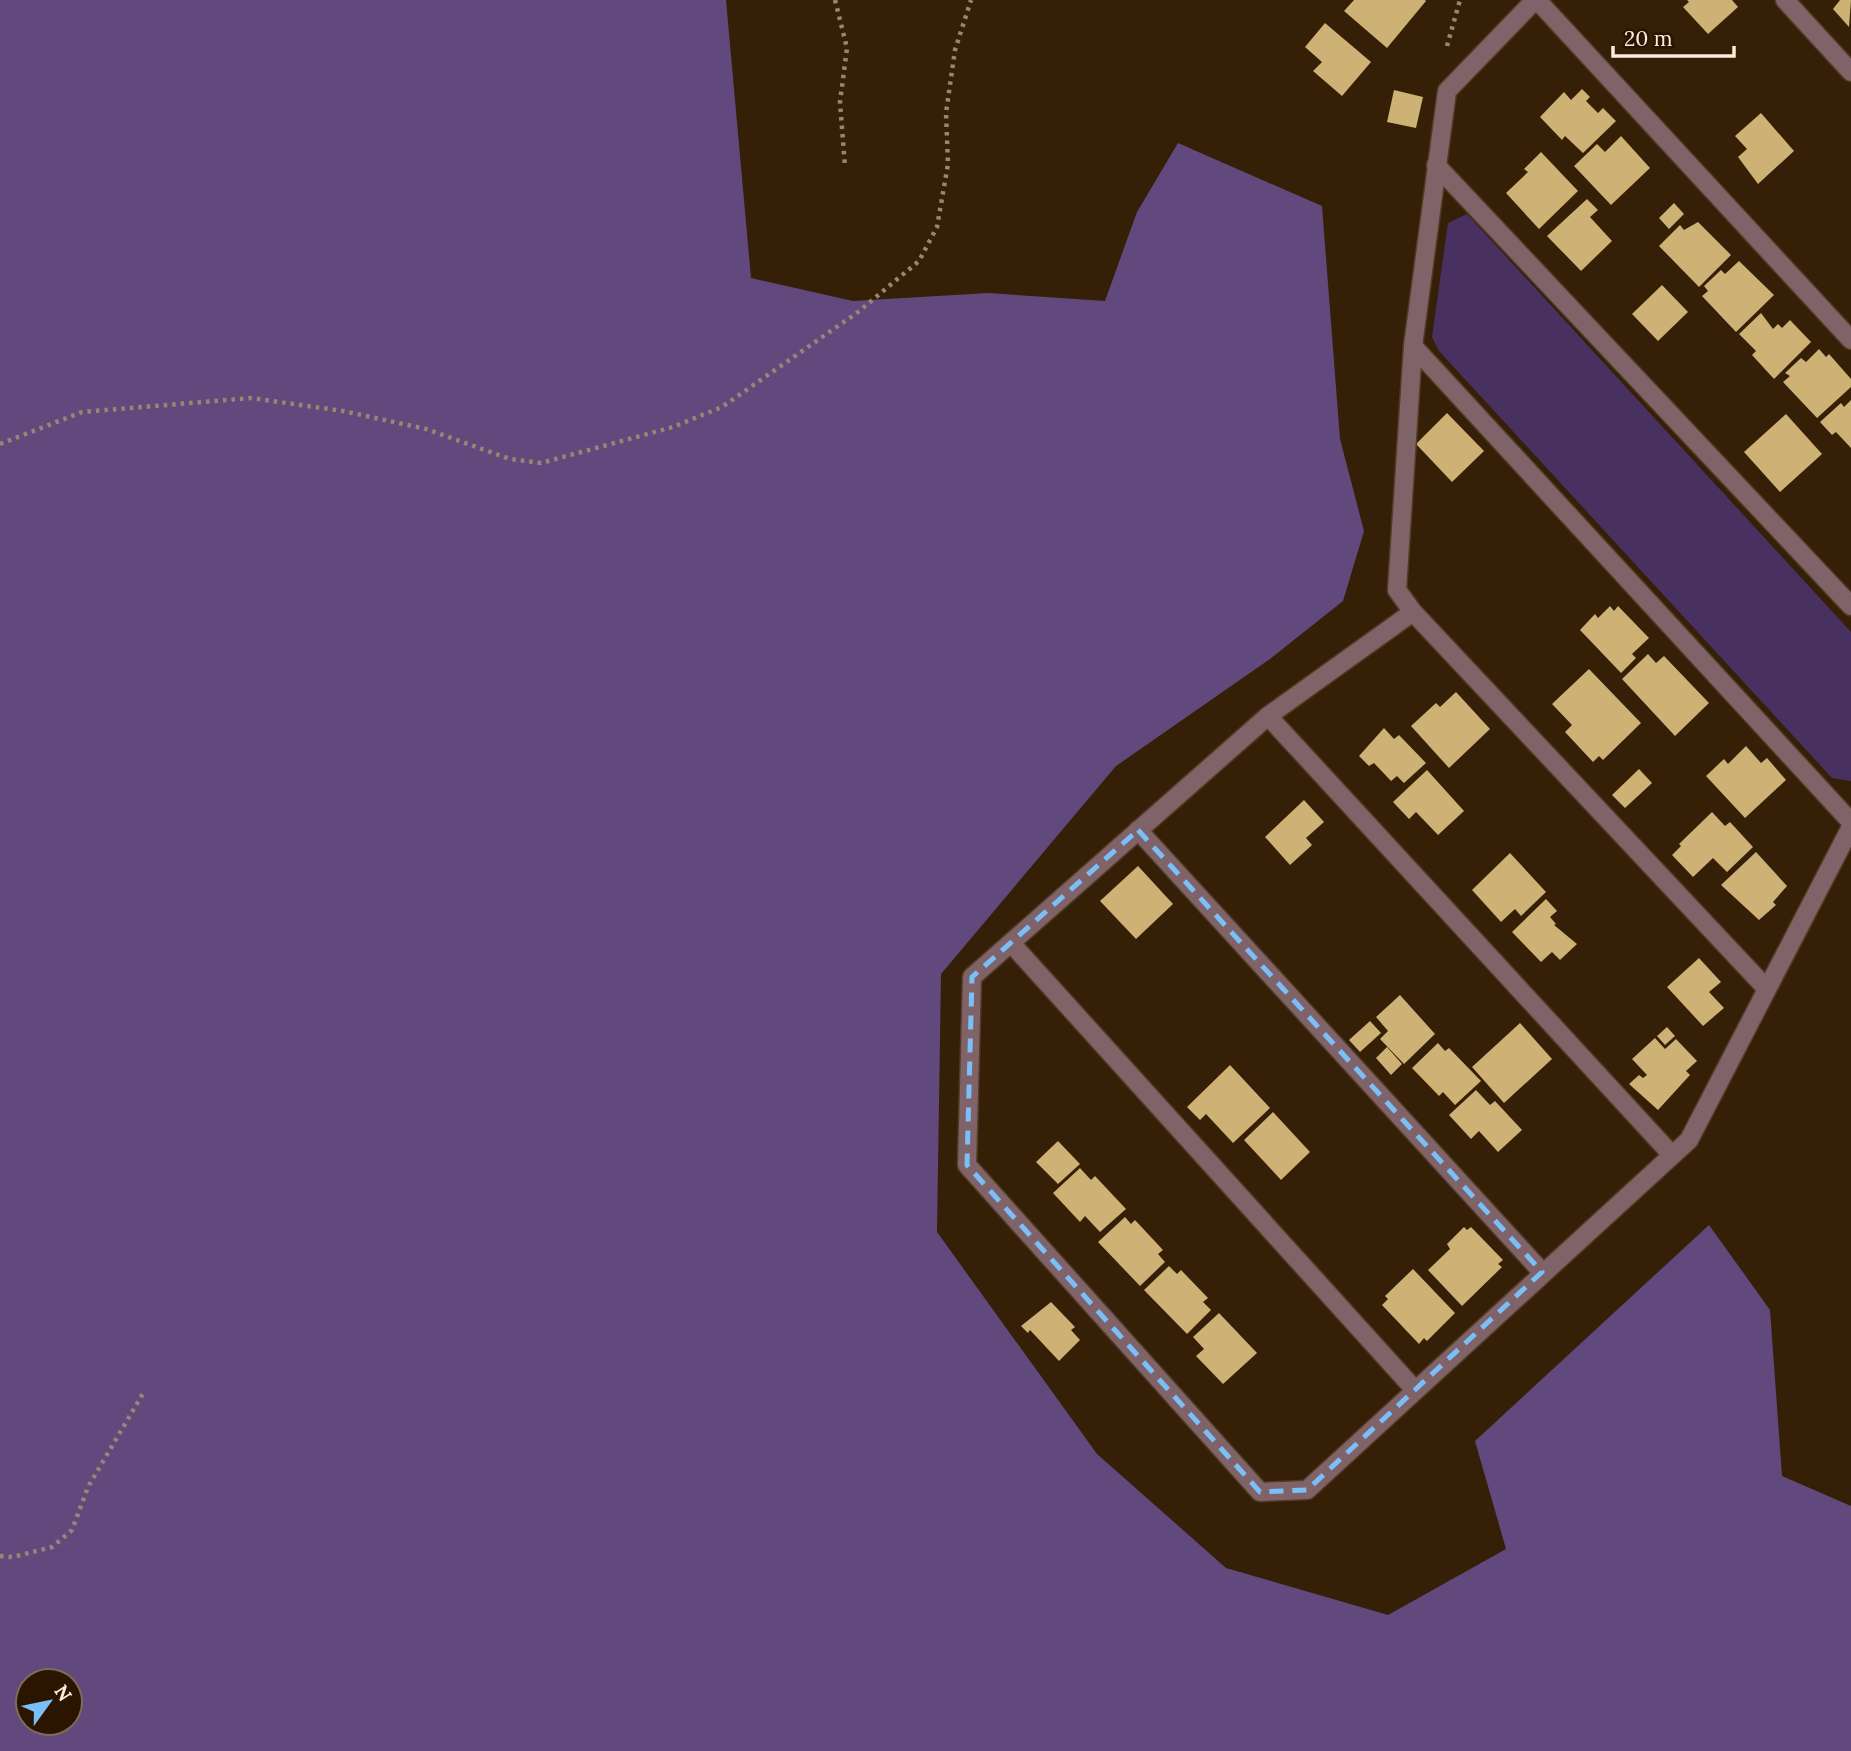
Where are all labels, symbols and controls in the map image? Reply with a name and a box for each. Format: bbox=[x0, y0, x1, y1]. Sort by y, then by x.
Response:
scale bar bbox=[1613, 14, 1734, 58]
text: 20 m bbox=[1624, 25, 1673, 52]
north arrow bbox=[14, 1667, 84, 1737]
text: N bbox=[49, 1680, 77, 1706]

